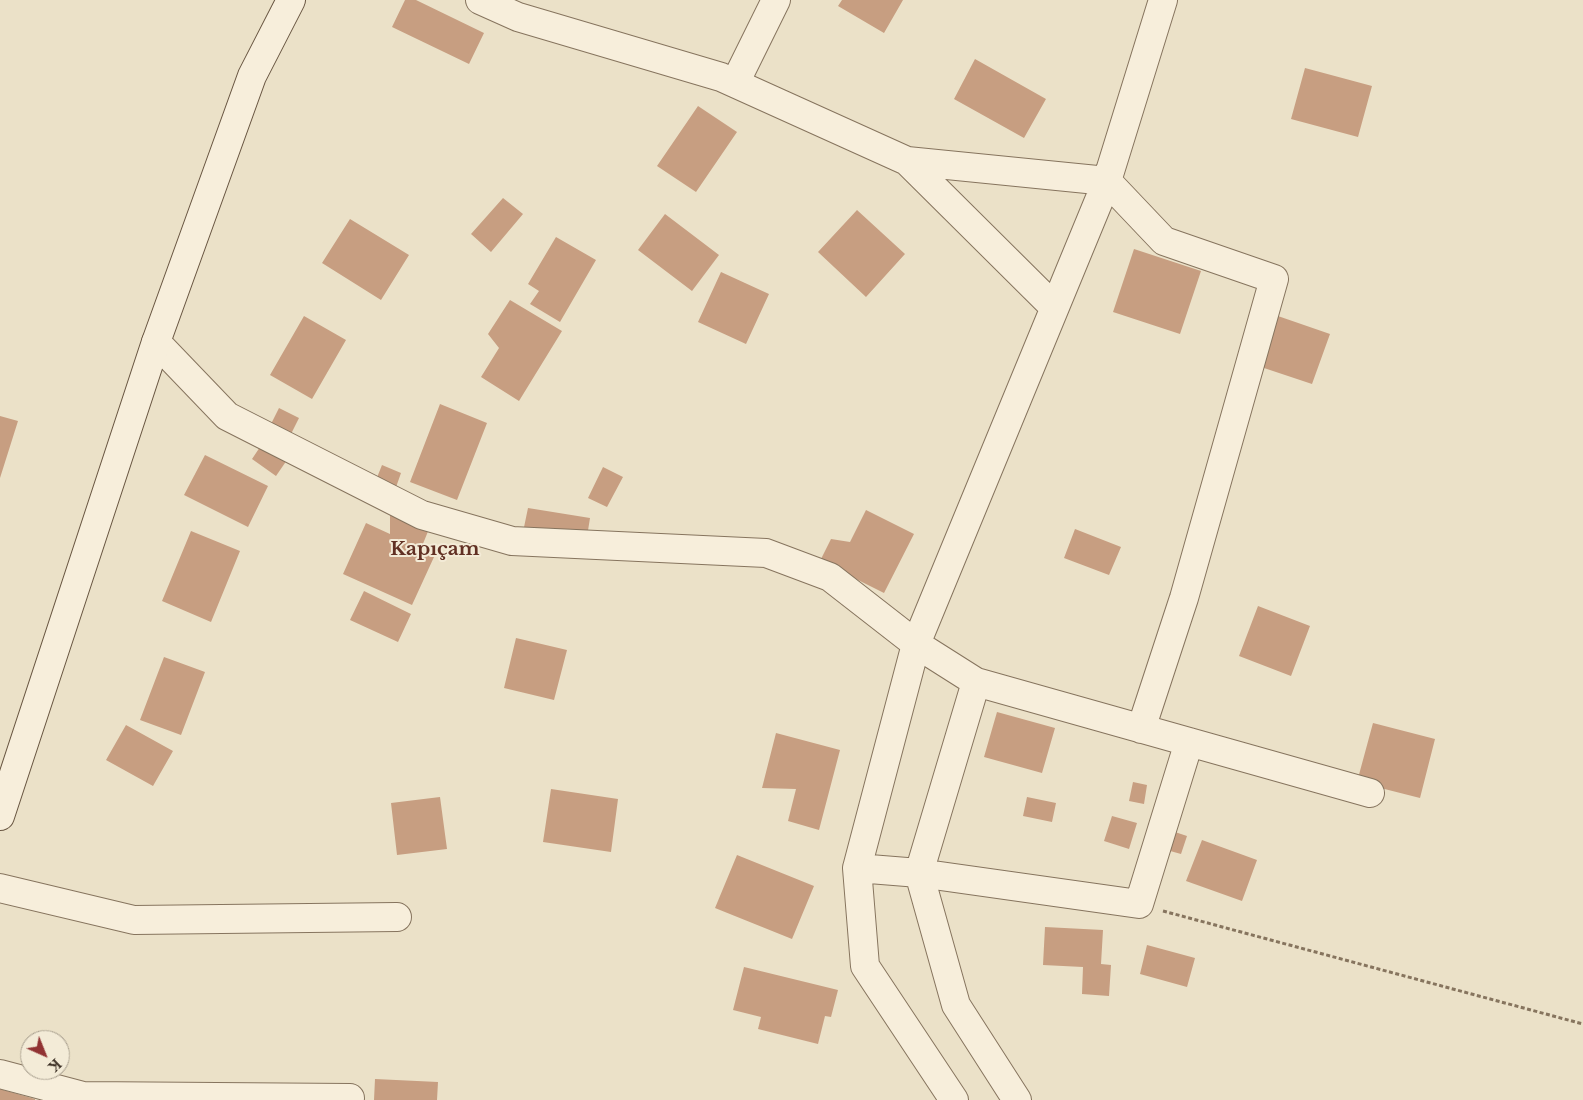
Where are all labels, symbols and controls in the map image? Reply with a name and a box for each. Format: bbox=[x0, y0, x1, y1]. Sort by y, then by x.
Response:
district label: Kapıçam bbox=[390, 539, 480, 561]
north arrow bbox=[20, 1030, 70, 1080]
text: K bbox=[44, 1055, 65, 1076]

